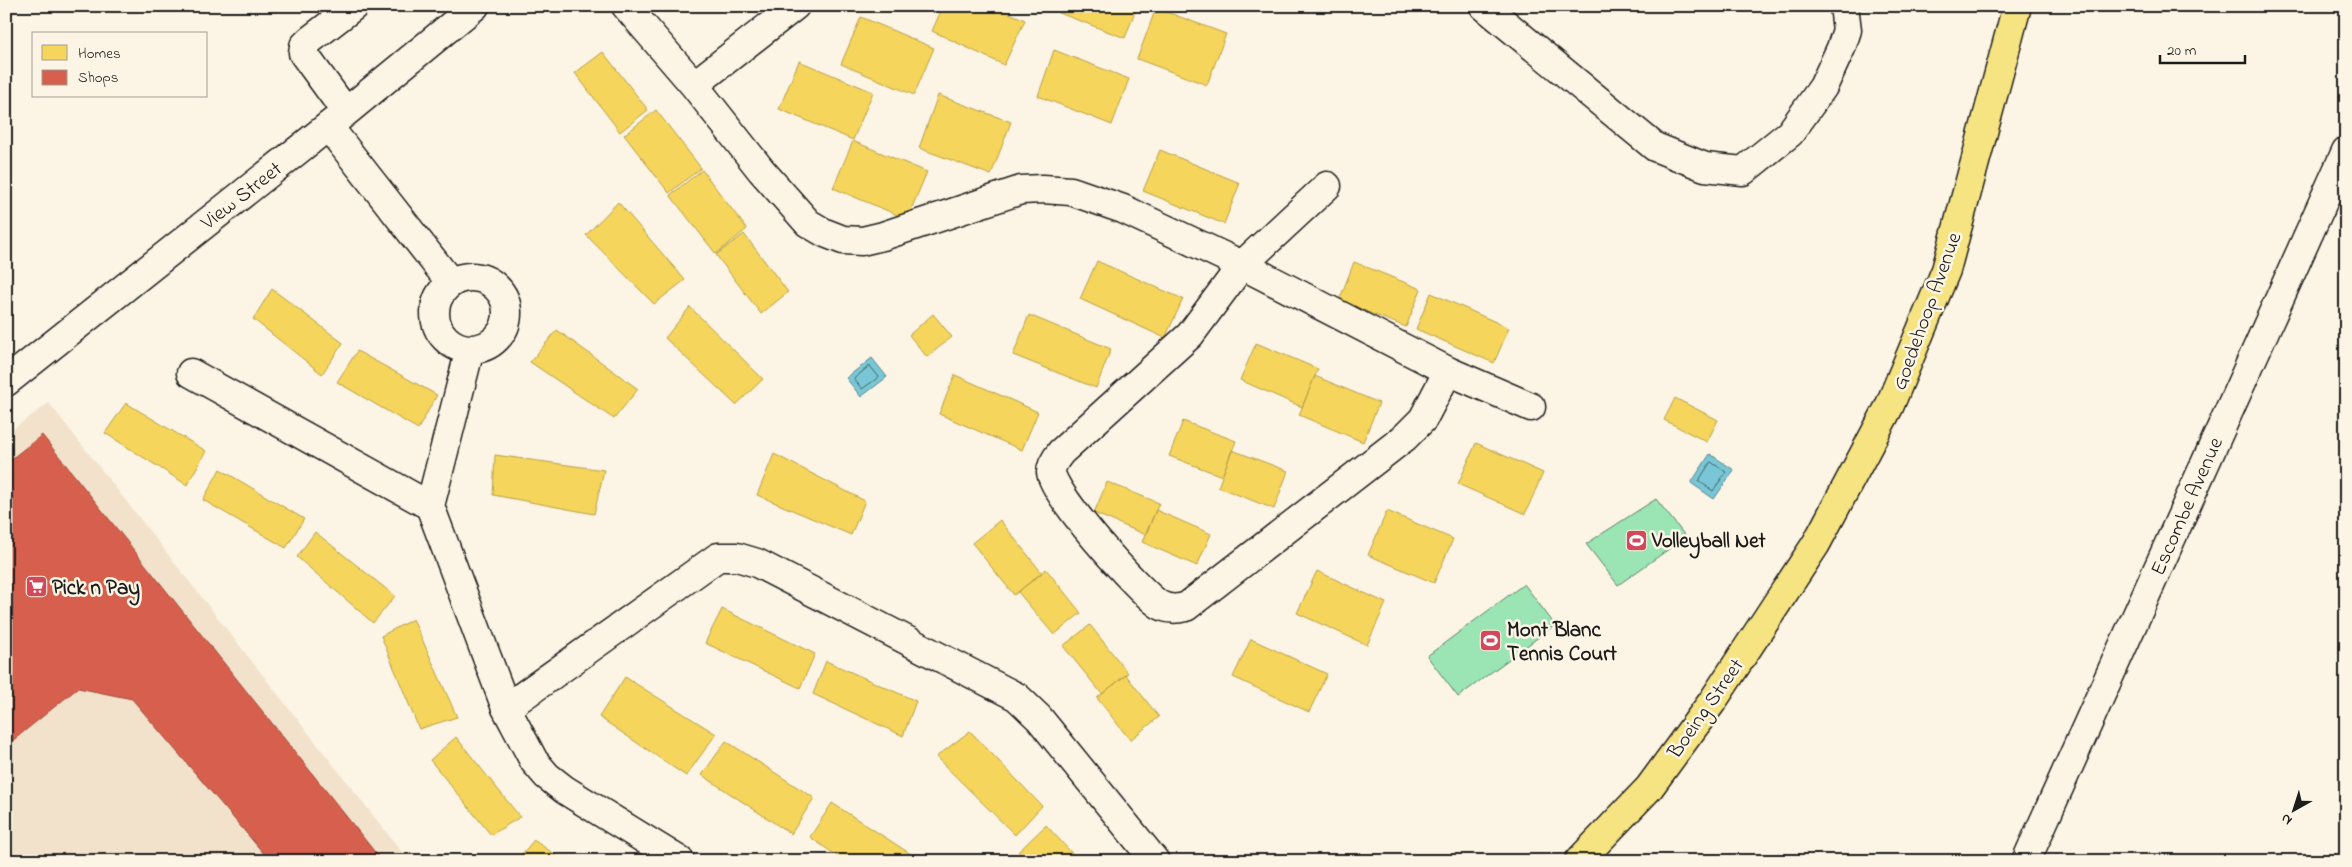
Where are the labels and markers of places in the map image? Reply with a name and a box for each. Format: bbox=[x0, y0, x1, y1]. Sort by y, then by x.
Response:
place label: Volleyball Net bbox=[1651, 527, 1767, 559]
sports icon: Volleyball Net bbox=[1624, 528, 1648, 552]
place label: Pick n Pay bbox=[52, 574, 140, 606]
supermarket icon: Pick n Pay bbox=[24, 575, 48, 599]
place label: Mont Blanc Tennis Court bbox=[1507, 616, 1618, 670]
sports icon: Mont Blanc Tennis Court bbox=[1479, 629, 1503, 653]

